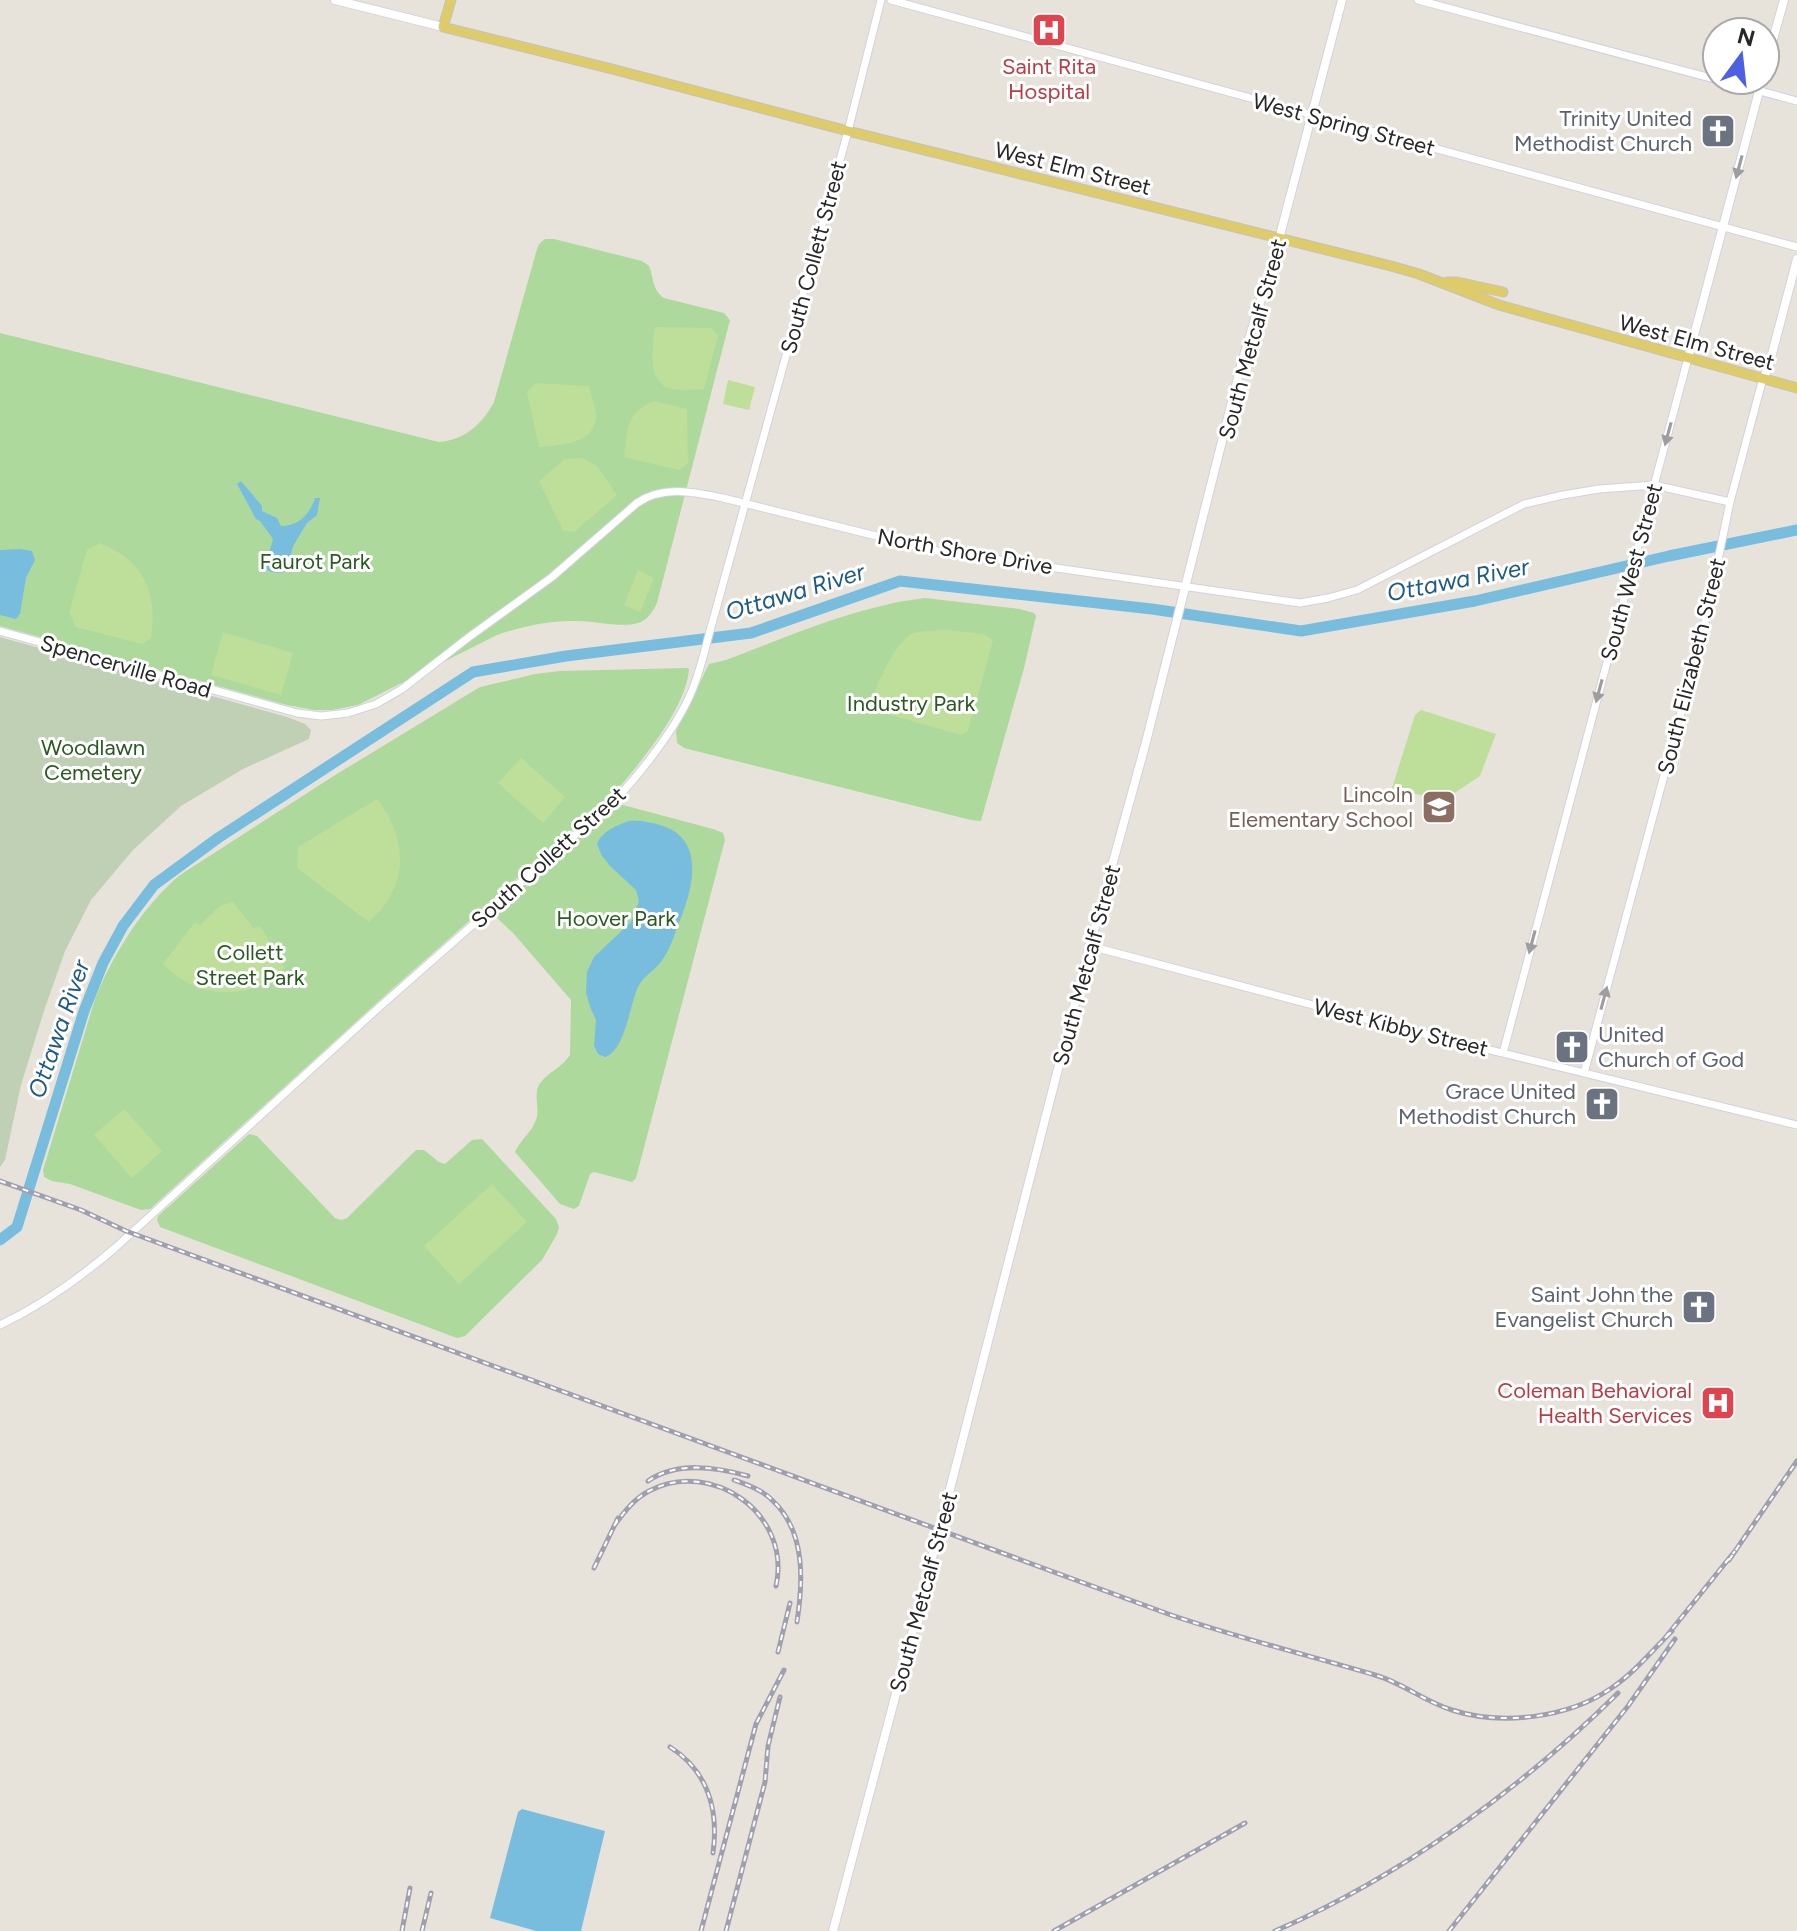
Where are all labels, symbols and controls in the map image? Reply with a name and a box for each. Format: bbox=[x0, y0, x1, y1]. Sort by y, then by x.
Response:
hospital icon: Saint Rita Hospital bbox=[1030, 11, 1068, 49]
north arrow bbox=[1701, 16, 1781, 96]
text: N bbox=[1734, 22, 1758, 52]
place label: Saint Rita Hospital bbox=[1002, 53, 1096, 105]
street label: West Spring Street bbox=[1250, 87, 1438, 162]
place label: Trinity United Methodist Church bbox=[1514, 105, 1692, 157]
church icon: Trinity United Methodist Church bbox=[1699, 112, 1737, 150]
street label: West Elm Street bbox=[992, 136, 1154, 201]
one-way arrow bbox=[1732, 155, 1744, 180]
street label: South Collett Street bbox=[775, 158, 852, 357]
street label: South Metcalf Street bbox=[1213, 236, 1292, 442]
street label: West Elm Street bbox=[1616, 309, 1778, 376]
one-way arrow bbox=[1662, 421, 1674, 446]
street label: South West Street bbox=[1595, 481, 1668, 664]
street label: North Shore Drive bbox=[875, 523, 1055, 580]
park label: Faurot Park bbox=[259, 548, 371, 575]
water label: Ottawa River bbox=[1384, 551, 1532, 607]
street label: South Elizabeth Street bbox=[1652, 555, 1731, 777]
water label: Ottawa River bbox=[722, 556, 869, 626]
street label: Spencerville Road bbox=[37, 629, 214, 704]
one-way arrow bbox=[1593, 678, 1605, 703]
park label: Industry Park bbox=[847, 690, 975, 717]
park label: Woodlawn Cemetery bbox=[41, 734, 145, 786]
street label: South Collett Street bbox=[466, 781, 631, 934]
place label: Lincoln Elementary School bbox=[1228, 781, 1413, 833]
school or university icon: Lincoln Elementary School bbox=[1420, 788, 1458, 826]
street label: South Metcalf Street bbox=[1047, 862, 1126, 1068]
park label: Hoover Park bbox=[556, 905, 676, 932]
one-way arrow bbox=[1526, 929, 1538, 954]
park label: Collett Street Park bbox=[196, 939, 305, 991]
water label: Ottawa River bbox=[21, 955, 96, 1102]
one-way arrow bbox=[1599, 986, 1611, 1011]
street label: West Kibby Street bbox=[1311, 993, 1491, 1062]
place label: United Church of God bbox=[1598, 1021, 1744, 1073]
church icon: United Church of God bbox=[1553, 1028, 1591, 1066]
place label: Grace United Methodist Church bbox=[1398, 1078, 1576, 1130]
church icon: Grace United Methodist Church bbox=[1583, 1085, 1621, 1123]
place label: Saint John the Evangelist Church bbox=[1494, 1281, 1673, 1333]
church icon: Saint John the Evangelist Church bbox=[1680, 1288, 1718, 1326]
place label: Coleman Behavioral Health Services bbox=[1497, 1377, 1692, 1429]
hospital icon: Coleman Behavioral Health Services bbox=[1699, 1384, 1737, 1422]
street label: South Metcalf Street bbox=[884, 1489, 963, 1695]

